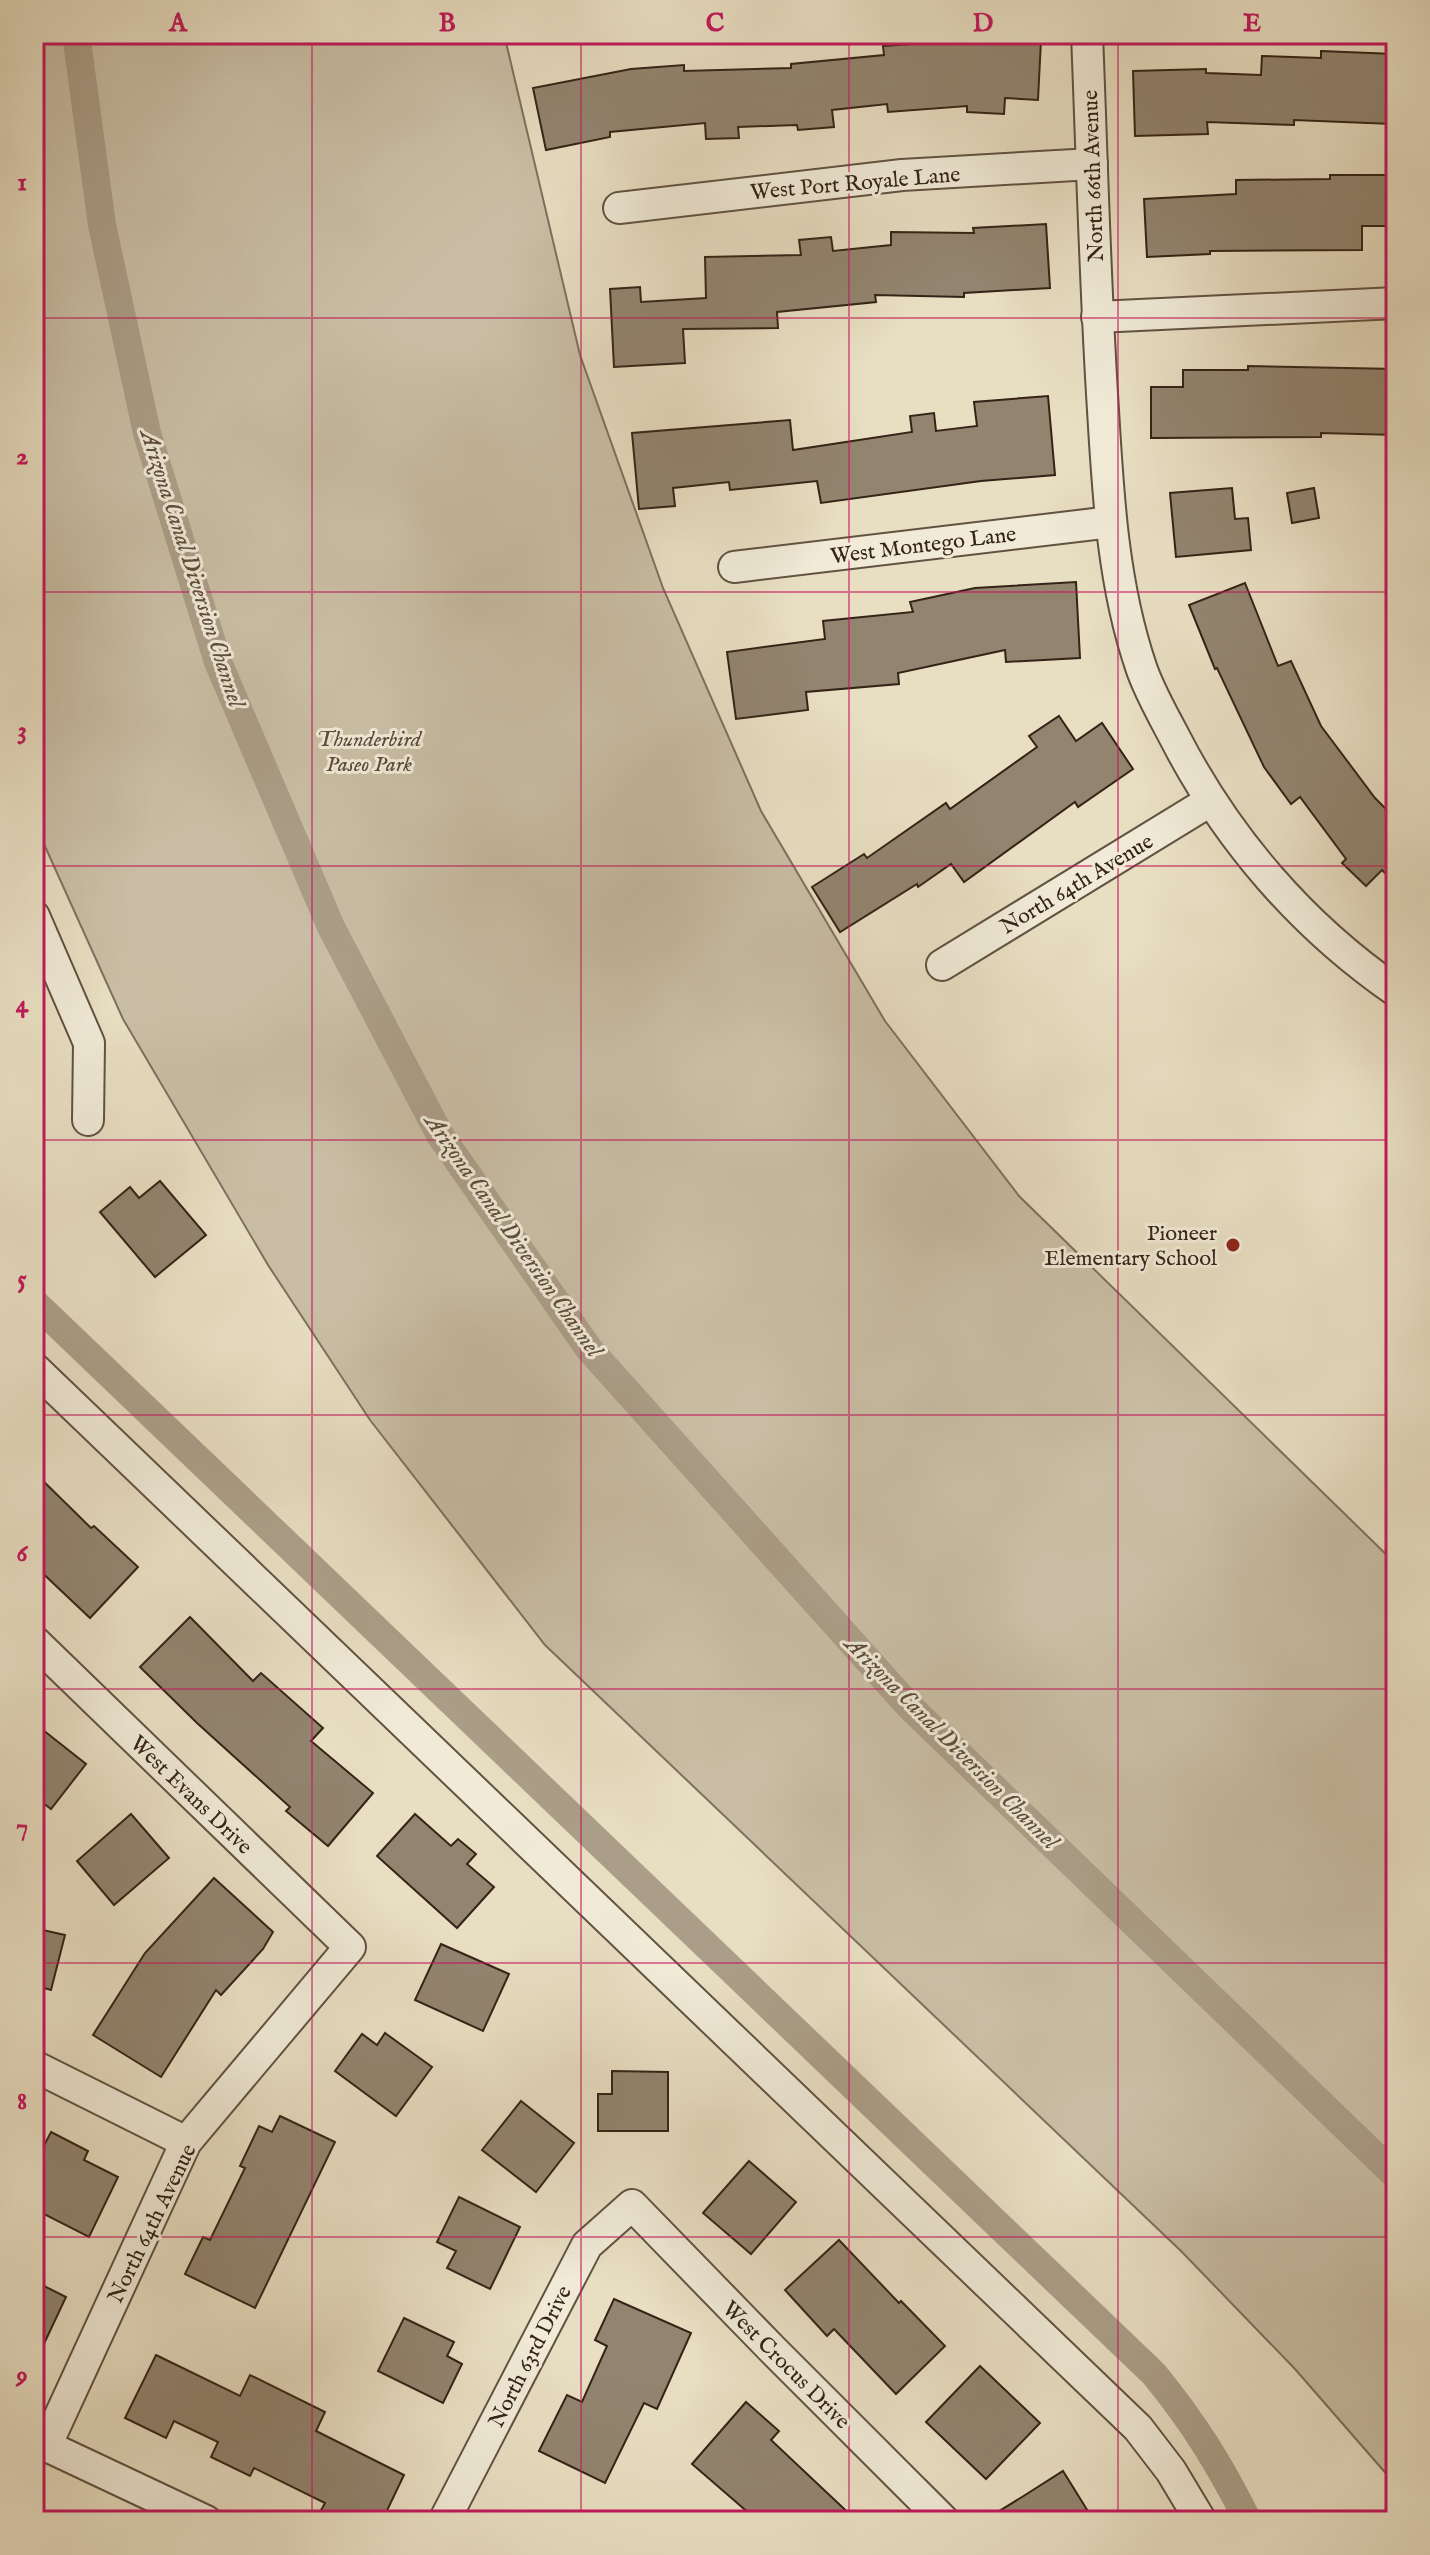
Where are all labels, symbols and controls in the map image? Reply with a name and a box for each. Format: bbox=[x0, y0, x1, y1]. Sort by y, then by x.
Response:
text: A bbox=[168, 7, 188, 40]
text: B bbox=[438, 7, 456, 40]
text: C bbox=[706, 7, 725, 40]
text: D bbox=[973, 7, 994, 40]
text: E bbox=[1243, 7, 1261, 40]
street label: North 66th Avenue bbox=[1077, 89, 1111, 262]
street label: West Port Royale Lane bbox=[749, 161, 961, 207]
text: 1 bbox=[17, 166, 27, 199]
water label: Arizona Canal Diversion Channel bbox=[131, 423, 252, 714]
text: 2 bbox=[16, 440, 28, 473]
street label: West Montego Lane bbox=[829, 521, 1018, 571]
text: 3 bbox=[17, 714, 27, 747]
park label: Thunderbird Paseo Park bbox=[317, 726, 423, 779]
street label: North 64th Avenue bbox=[995, 828, 1159, 941]
text: 4 bbox=[16, 988, 30, 1021]
water label: Arizona Canal Diversion Channel bbox=[415, 1106, 610, 1366]
place label: Pioneer Elementary School bbox=[1044, 1220, 1217, 1273]
marker: Pioneer Elementary School bbox=[1224, 1236, 1242, 1254]
text: 5 bbox=[17, 1263, 27, 1296]
text: 6 bbox=[17, 1537, 29, 1570]
water label: Arizona Canal Diversion Channel bbox=[835, 1627, 1066, 1858]
street label: West Evans Drive bbox=[123, 1730, 258, 1861]
text: 7 bbox=[16, 1811, 28, 1844]
text: 8 bbox=[17, 2085, 27, 2118]
street label: North 64th Avenue bbox=[102, 2140, 203, 2308]
street label: North 63rd Drive bbox=[483, 2281, 579, 2433]
street label: West Crocus Drive bbox=[715, 2295, 856, 2436]
text: 9 bbox=[15, 2359, 28, 2392]

